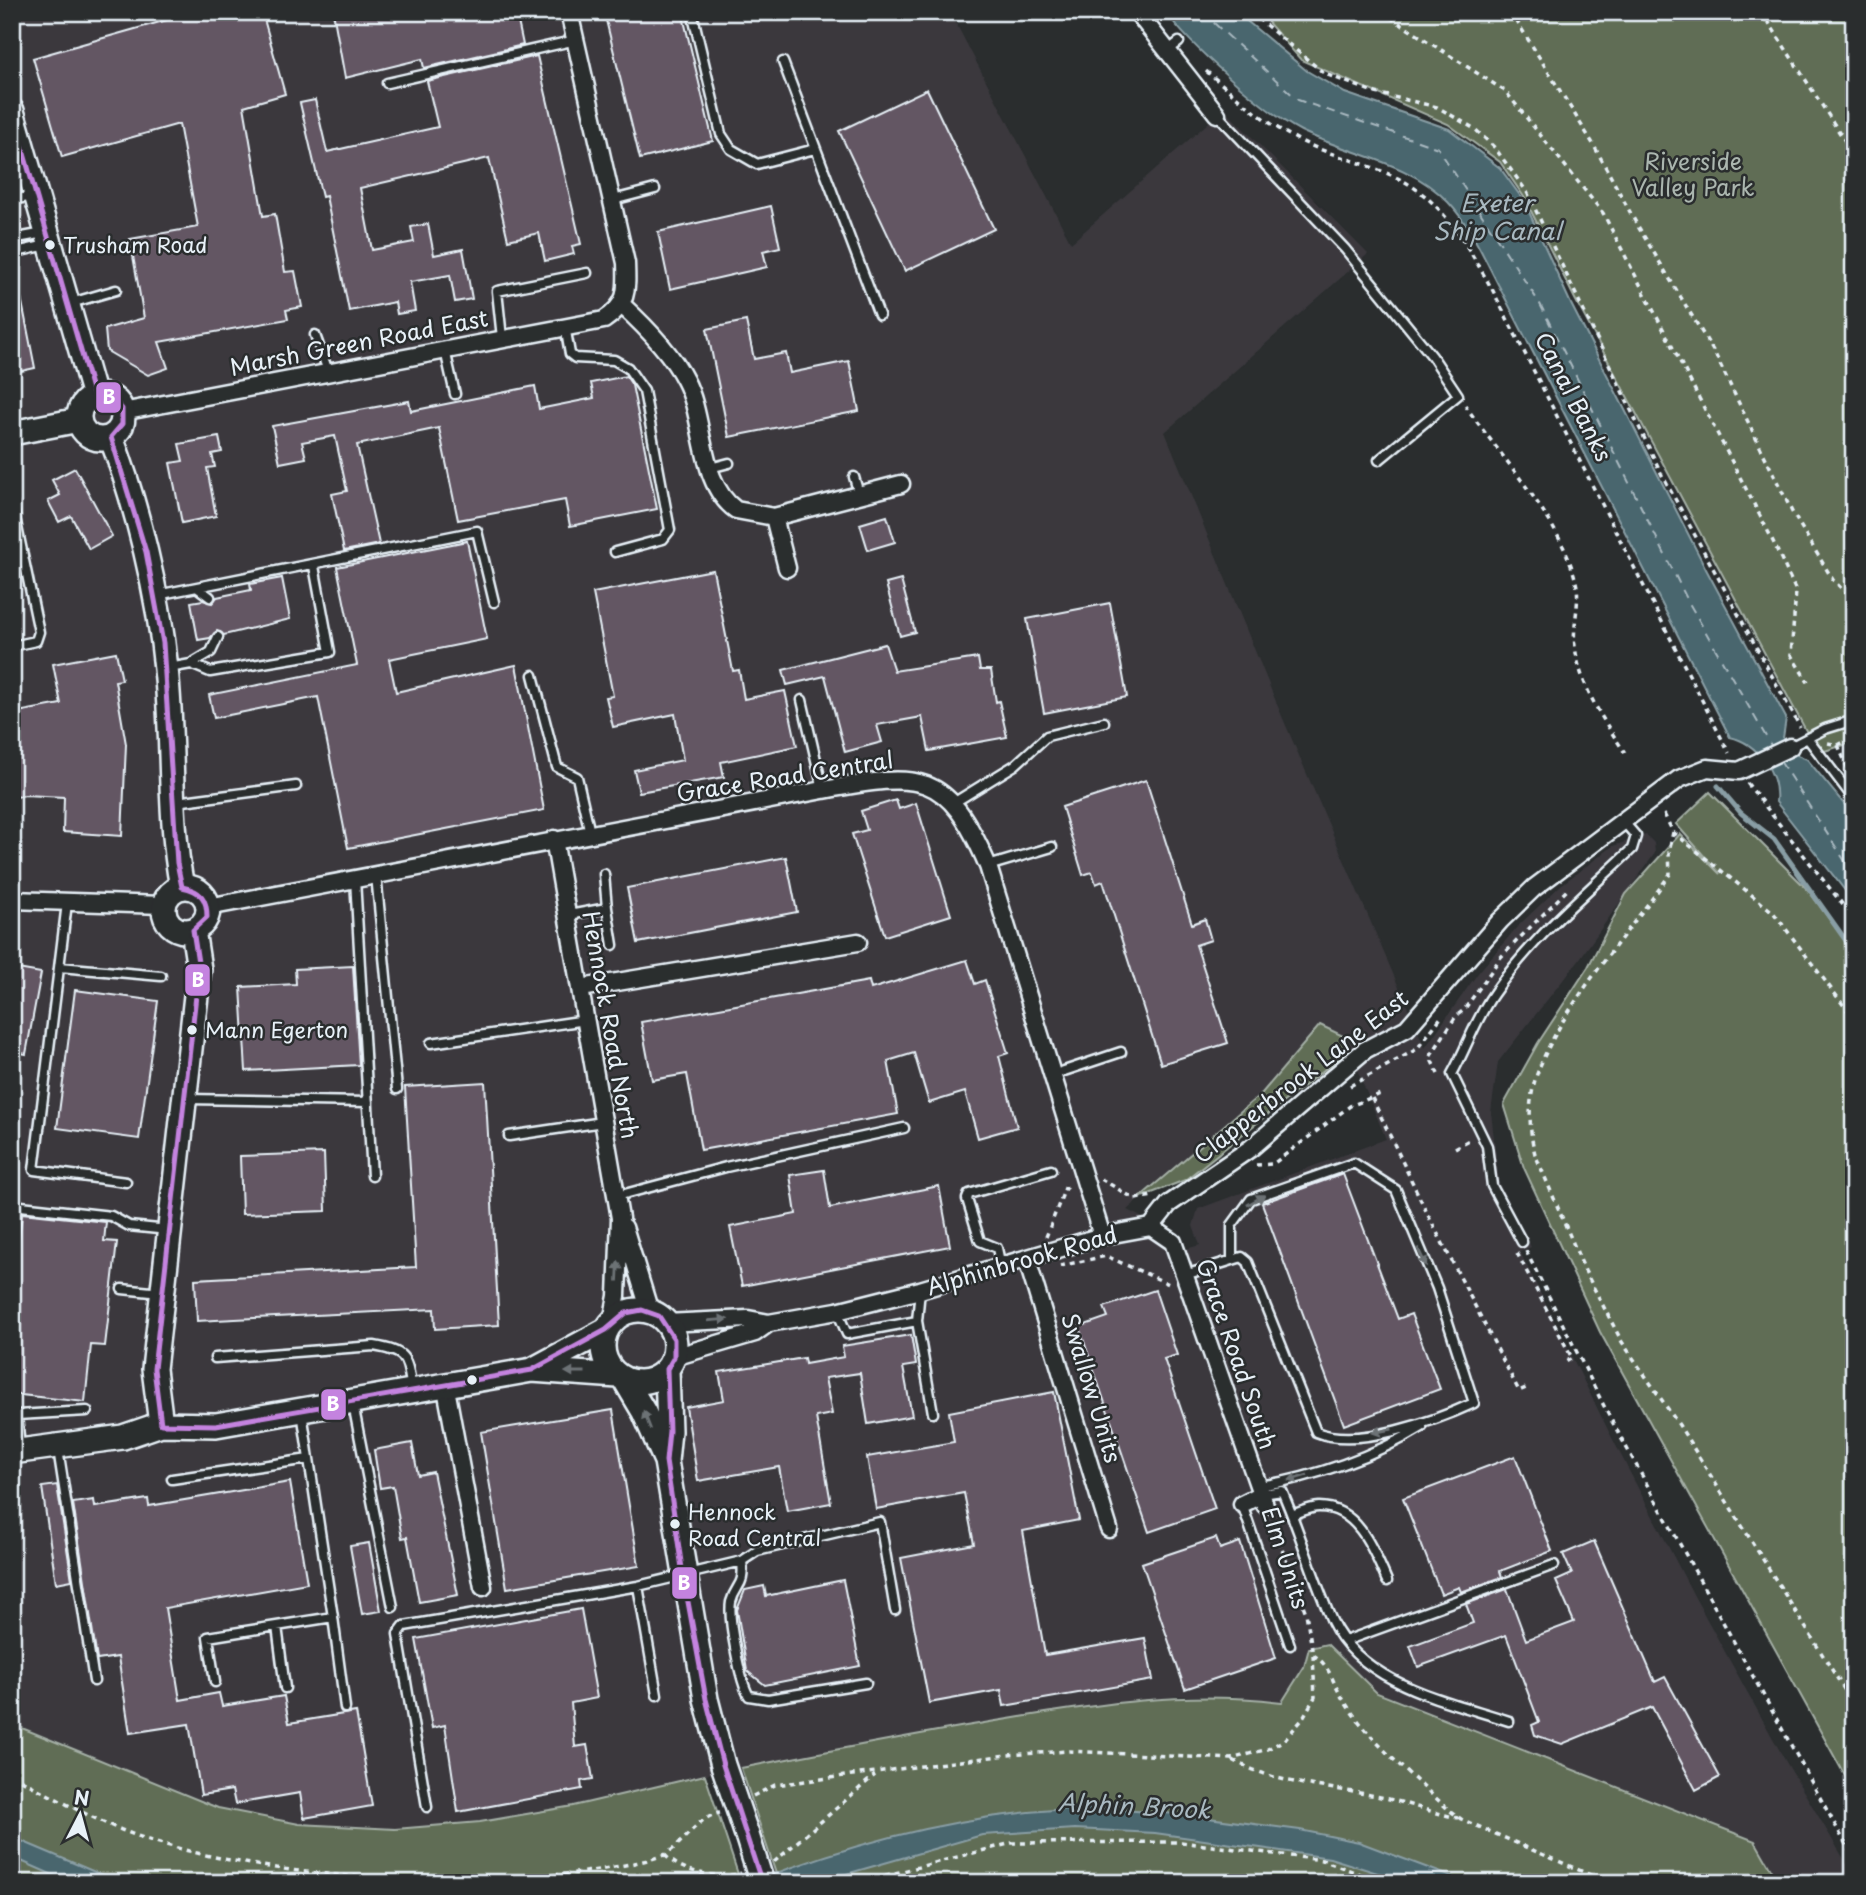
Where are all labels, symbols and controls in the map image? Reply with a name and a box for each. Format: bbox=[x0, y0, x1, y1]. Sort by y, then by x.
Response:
park label: Riverside Valley Park bbox=[1631, 143, 1755, 204]
water label: Exeter Ship Canal bbox=[1433, 184, 1564, 248]
place label: Trusham Road bbox=[63, 228, 207, 260]
marker: Trusham Road bbox=[43, 238, 57, 252]
street label: Marsh Green Road East bbox=[227, 299, 491, 384]
street label: Canal Banks bbox=[1527, 325, 1622, 467]
line badge: B bbox=[95, 381, 122, 414]
text: B bbox=[102, 382, 116, 410]
street label: Grace Road Central bbox=[674, 741, 896, 810]
street label: Hennock Road North bbox=[574, 908, 649, 1141]
line badge: B bbox=[184, 963, 211, 997]
text: B bbox=[191, 965, 205, 993]
street label: Clapperbrook Lane East bbox=[1185, 981, 1415, 1171]
place label: Mann Egerton bbox=[205, 1013, 348, 1045]
marker: Mann Egerton bbox=[185, 1023, 199, 1037]
one-way arrow bbox=[1246, 1194, 1265, 1206]
street label: Alphinbrook Road bbox=[922, 1216, 1121, 1304]
one-way arrow bbox=[1416, 1247, 1428, 1267]
street label: Grace Road South bbox=[1188, 1253, 1286, 1454]
one-way arrow bbox=[613, 1259, 624, 1281]
street label: Swallow Units bbox=[1053, 1308, 1132, 1467]
one-way arrow bbox=[707, 1315, 729, 1326]
one-way arrow bbox=[564, 1366, 586, 1378]
unlabelled marker bbox=[465, 1373, 479, 1387]
line badge: B bbox=[320, 1388, 347, 1421]
text: B bbox=[326, 1389, 340, 1417]
one-way arrow bbox=[641, 1409, 652, 1430]
one-way arrow bbox=[1371, 1426, 1393, 1437]
one-way arrow bbox=[1288, 1474, 1309, 1484]
place label: Hennock Road Central bbox=[688, 1495, 821, 1553]
street label: Elm Units bbox=[1253, 1502, 1319, 1613]
marker: Hennock Road Central bbox=[668, 1517, 682, 1531]
line badge: B bbox=[671, 1566, 698, 1600]
text: B bbox=[677, 1568, 691, 1596]
north arrow bbox=[46, 1780, 116, 1850]
text: N bbox=[73, 1782, 91, 1812]
water label: Alphin Brook bbox=[1057, 1783, 1212, 1827]

